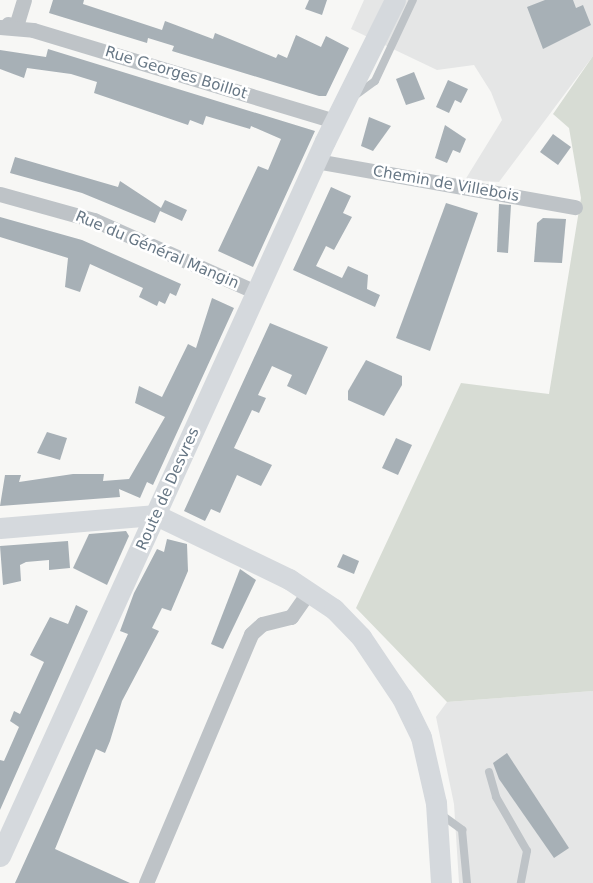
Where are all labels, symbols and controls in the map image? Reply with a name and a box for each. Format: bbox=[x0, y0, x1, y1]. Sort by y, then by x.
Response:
street label: Rue Georges Boillot bbox=[103, 43, 249, 103]
street label: Chemin de Villebois bbox=[371, 162, 521, 206]
street label: Rue du Général Mangin bbox=[73, 207, 241, 293]
street label: Route de Desvres bbox=[133, 425, 203, 553]

